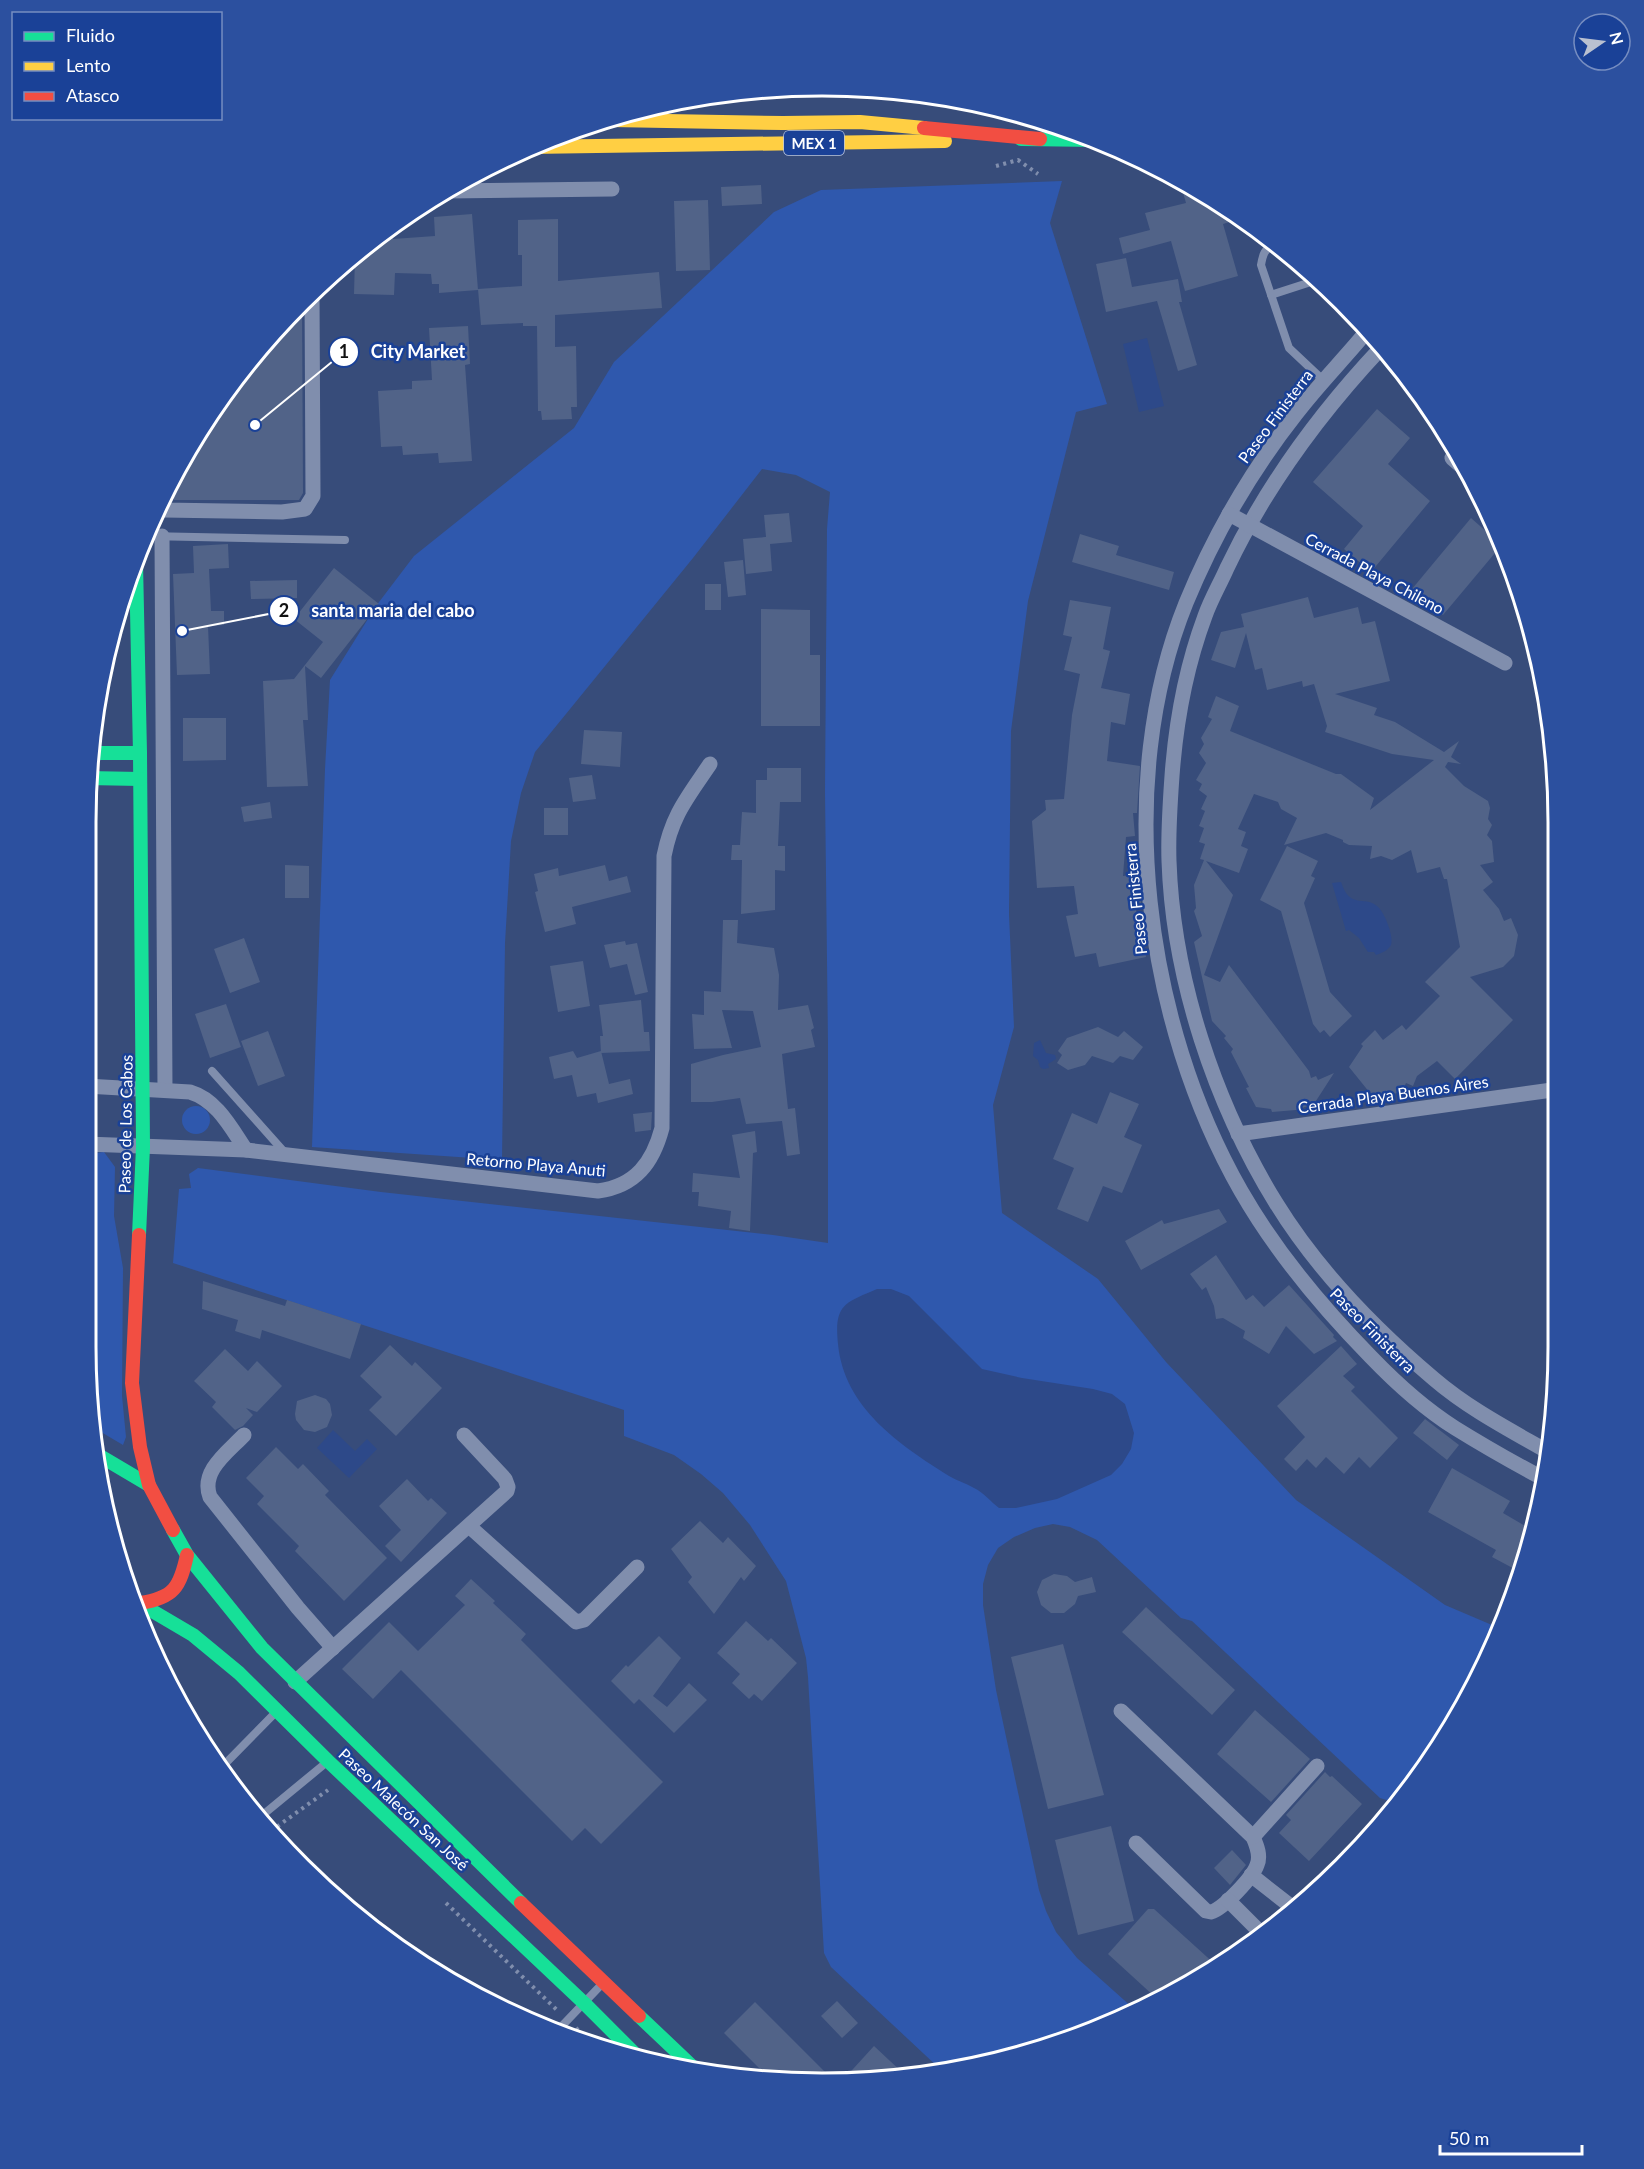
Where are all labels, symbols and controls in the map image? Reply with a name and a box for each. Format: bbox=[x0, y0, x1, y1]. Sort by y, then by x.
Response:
legend bbox=[12, 12, 222, 120]
north arrow bbox=[1572, 12, 1632, 72]
text: Fluido bbox=[66, 24, 115, 46]
text: N bbox=[1606, 30, 1628, 47]
text: Lento bbox=[66, 54, 111, 76]
text: Atasco bbox=[66, 84, 119, 106]
road number: MEX 1 bbox=[784, 131, 844, 155]
callout: City Market bbox=[329, 334, 478, 370]
text: 1 bbox=[339, 340, 349, 362]
text: City Market bbox=[371, 340, 466, 362]
street label: Paseo Finisterra bbox=[1234, 366, 1316, 466]
street label: Cerrada Playa Chileno bbox=[1302, 528, 1448, 618]
callout: santa maria del cabo bbox=[269, 593, 486, 629]
text: 2 bbox=[279, 599, 289, 621]
text: santa maria del cabo bbox=[311, 599, 475, 621]
street label: Paseo Finisterra bbox=[1120, 842, 1150, 956]
street label: Paseo de Los Cabos bbox=[114, 1054, 136, 1193]
street label: Cerrada Playa Buenos Aires bbox=[1296, 1071, 1490, 1117]
street label: Retorno Playa Anuti bbox=[466, 1148, 606, 1180]
street label: Paseo Finisterra bbox=[1327, 1284, 1419, 1376]
street label: Paseo Malecón San José bbox=[335, 1744, 473, 1874]
scale bar bbox=[1440, 2118, 1582, 2156]
text: 50 m bbox=[1449, 2127, 1489, 2149]

